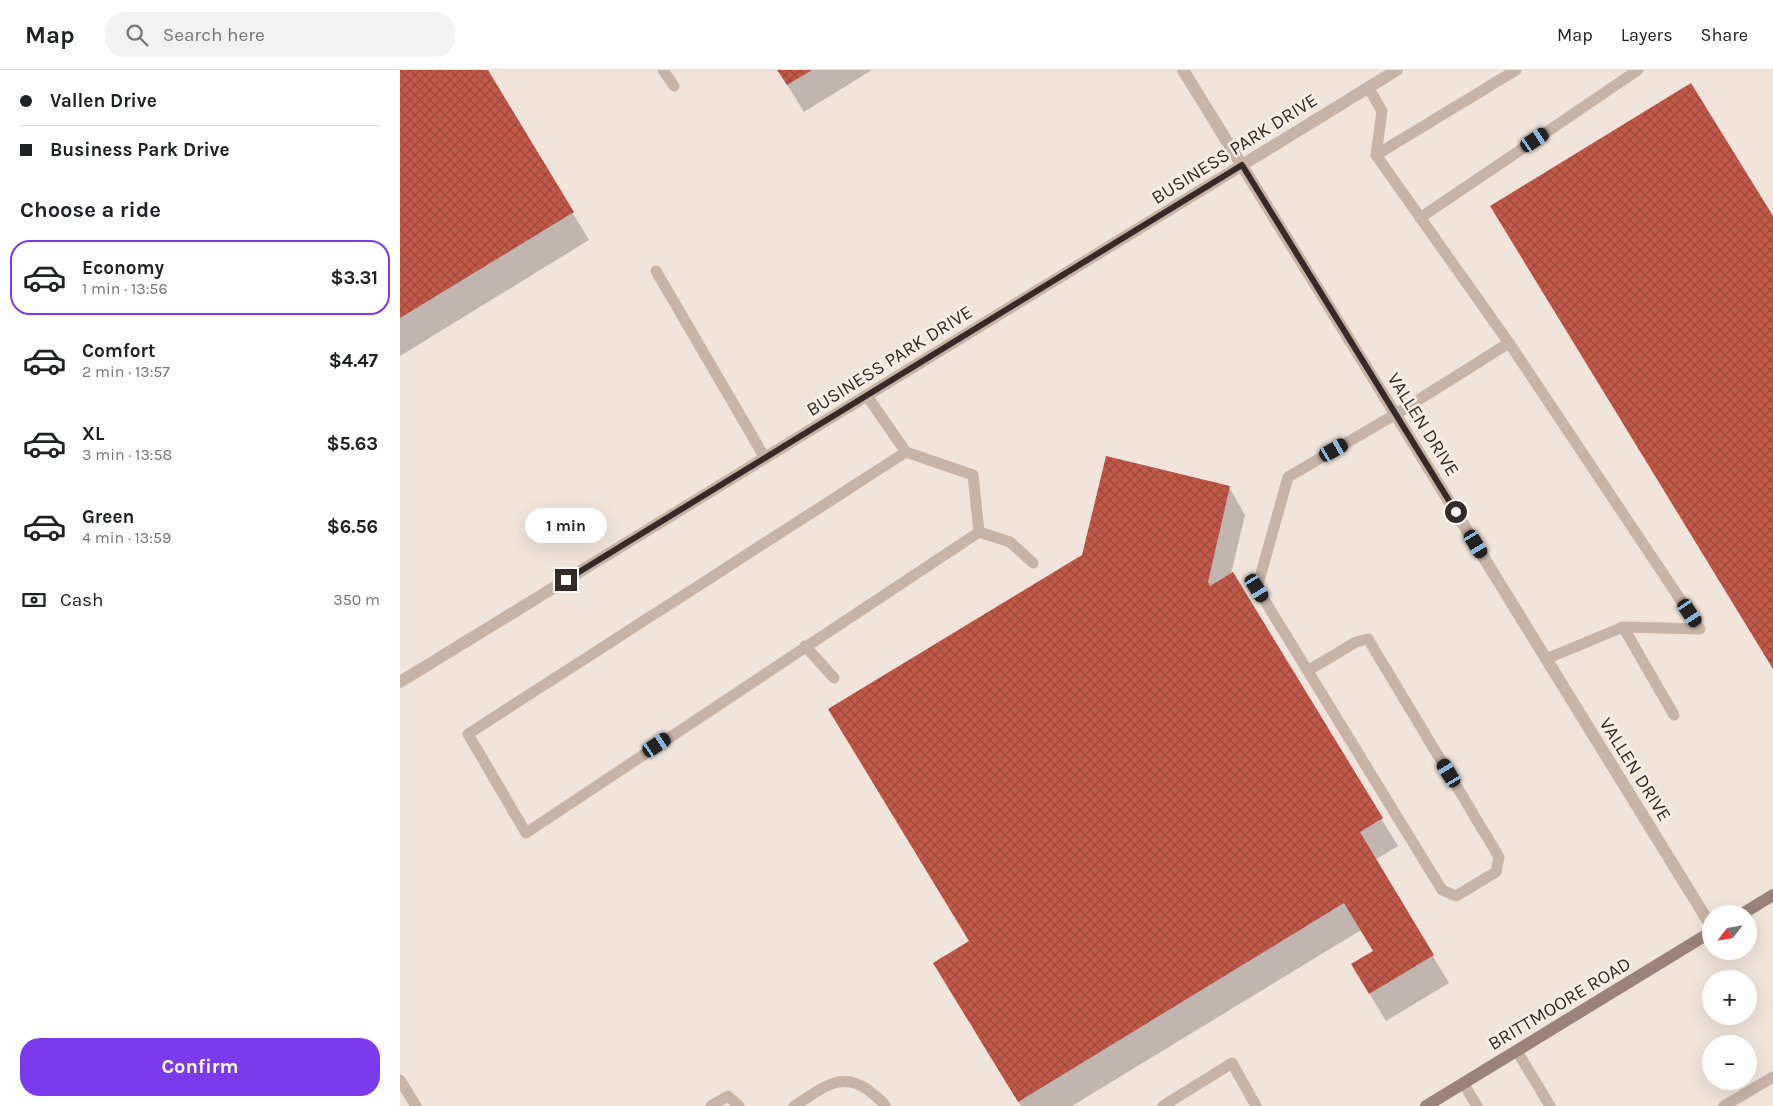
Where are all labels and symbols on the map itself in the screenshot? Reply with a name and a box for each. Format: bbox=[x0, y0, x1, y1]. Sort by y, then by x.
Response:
street label: BUSINESS PARK DRIVE bbox=[1148, 89, 1322, 209]
car bbox=[1518, 125, 1551, 155]
street label: BUSINESS PARK DRIVE bbox=[803, 301, 977, 421]
street label: VALLEN DRIVE bbox=[1383, 369, 1464, 480]
car bbox=[1317, 436, 1350, 464]
route start bbox=[1445, 501, 1467, 523]
callout: 1 min bbox=[525, 508, 607, 542]
car bbox=[1461, 527, 1490, 561]
route end bbox=[555, 569, 577, 591]
car bbox=[1242, 571, 1271, 605]
car bbox=[1675, 596, 1704, 630]
street label: VALLEN DRIVE bbox=[1595, 714, 1676, 825]
car bbox=[640, 730, 673, 760]
car bbox=[1434, 756, 1463, 790]
north arrow bbox=[1702, 905, 1758, 960]
street label: BRITTMOORE ROAD bbox=[1484, 953, 1635, 1055]

